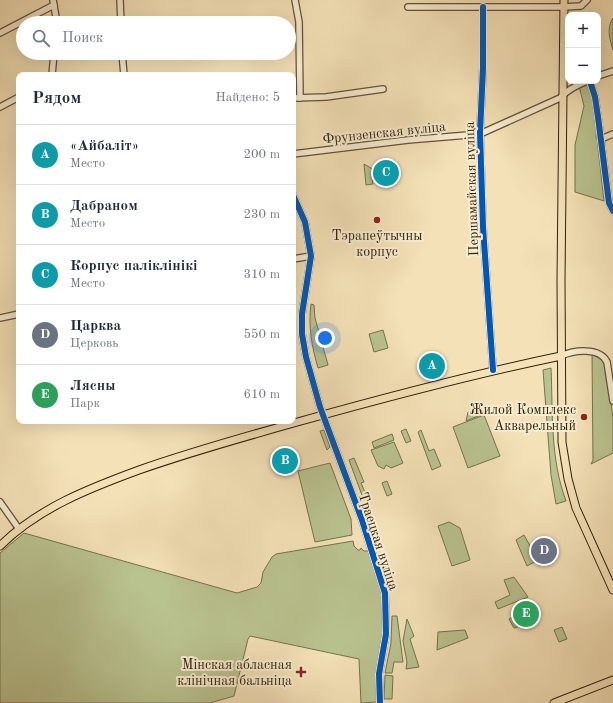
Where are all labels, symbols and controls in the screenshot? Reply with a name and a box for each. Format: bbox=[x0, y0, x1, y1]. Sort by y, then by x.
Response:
map controls bbox=[565, 12, 601, 84]
button: + bbox=[565, 12, 601, 48]
search box bbox=[16, 16, 296, 60]
icon: search bbox=[30, 27, 52, 49]
text: Поиск bbox=[62, 31, 103, 46]
button: − bbox=[565, 48, 601, 84]
text: Рядом bbox=[32, 90, 81, 107]
text: Найдено: 5 bbox=[216, 91, 280, 104]
street label: Фрунзенская вуліца bbox=[322, 120, 447, 146]
street label: Першамайская вуліца bbox=[463, 121, 481, 257]
text: «Айбаліт» bbox=[70, 139, 139, 154]
text: A bbox=[40, 148, 50, 161]
text: 200 m bbox=[243, 148, 280, 161]
text: Место bbox=[70, 157, 105, 170]
pin: C bbox=[373, 158, 399, 188]
text: Дабраном bbox=[70, 199, 138, 214]
text: B bbox=[40, 208, 50, 221]
text: 230 m bbox=[243, 208, 280, 221]
marker: Тэрапеўтычны корпус bbox=[372, 215, 382, 225]
text: Место bbox=[70, 217, 105, 230]
place label: Тэрапеўтычны корпус bbox=[332, 229, 423, 259]
text: Корпус паліклінікі bbox=[70, 259, 198, 274]
text: C bbox=[41, 268, 49, 281]
text: 310 m bbox=[243, 268, 280, 281]
text: Место bbox=[70, 277, 105, 290]
text: Царква bbox=[70, 319, 121, 334]
text: D bbox=[40, 328, 50, 341]
text: 550 m bbox=[243, 328, 280, 341]
your location bbox=[315, 328, 335, 348]
text: Церковь bbox=[70, 337, 118, 350]
pin: A bbox=[419, 351, 445, 381]
text: Лясны bbox=[70, 379, 115, 394]
text: E bbox=[41, 388, 49, 401]
text: 610 m bbox=[243, 388, 280, 401]
text: Парк bbox=[70, 397, 100, 410]
place label: Жилой Комплекс Акварельный bbox=[469, 403, 576, 433]
marker: Жилой Комплекс Акварельный bbox=[579, 412, 589, 422]
pin: B bbox=[272, 446, 298, 476]
street label: Траецкая вуліца bbox=[356, 491, 401, 592]
pin: D bbox=[531, 536, 557, 566]
pin: E bbox=[513, 599, 539, 629]
place label: Мінская абласная клінічная бальніца bbox=[177, 658, 292, 688]
marker: Мінская абласная клінічная бальніца bbox=[295, 666, 307, 678]

